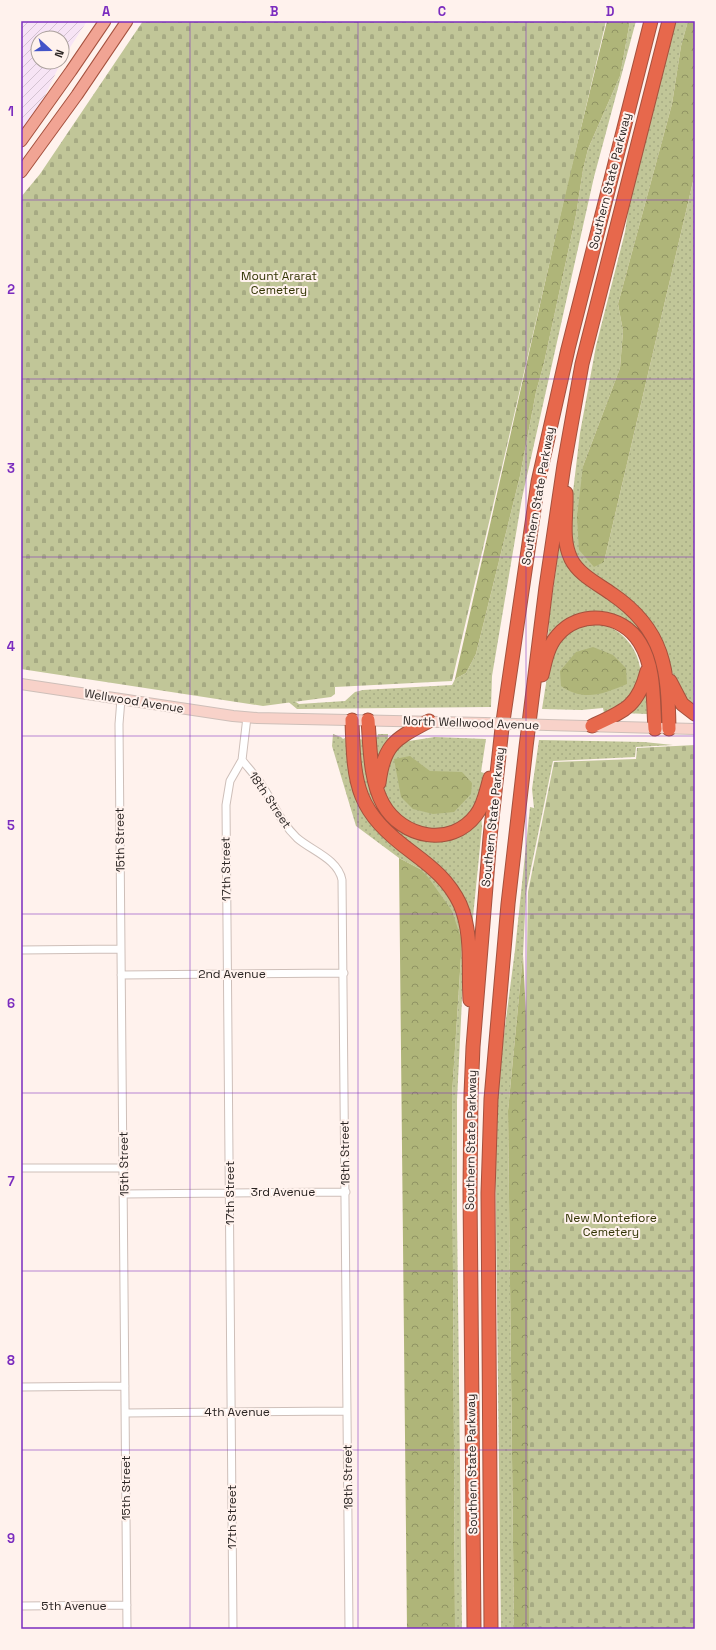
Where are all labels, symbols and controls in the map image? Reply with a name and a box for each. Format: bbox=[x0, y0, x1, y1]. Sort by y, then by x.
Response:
text: A bbox=[102, 3, 111, 20]
text: B bbox=[270, 3, 279, 20]
text: C bbox=[438, 3, 446, 20]
text: D bbox=[606, 3, 615, 20]
north arrow bbox=[30, 30, 70, 70]
text: N bbox=[51, 48, 67, 60]
text: 1 bbox=[8, 103, 14, 120]
street label: Southern State Parkway bbox=[585, 111, 635, 251]
park label: Mount Ararat Cemetery bbox=[241, 268, 317, 298]
text: 2 bbox=[7, 281, 15, 298]
street label: Southern State Parkway bbox=[518, 425, 558, 567]
text: 3 bbox=[7, 460, 15, 477]
text: 4 bbox=[7, 638, 15, 655]
street label: Wellwood Avenue bbox=[83, 685, 185, 717]
street label: North Wellwood Avenue bbox=[403, 713, 539, 733]
street label: Southern State Parkway bbox=[478, 746, 508, 888]
street label: 18th Street bbox=[245, 769, 295, 831]
street label: 15th Street bbox=[111, 807, 129, 873]
text: 5 bbox=[7, 817, 15, 834]
street label: 17th Street bbox=[217, 837, 235, 901]
street label: 2nd Avenue bbox=[198, 966, 266, 982]
text: 6 bbox=[7, 995, 15, 1012]
street label: Southern State Parkway bbox=[462, 1070, 480, 1210]
street label: 18th Street bbox=[336, 1120, 354, 1186]
street label: 15th Street bbox=[115, 1131, 133, 1197]
street label: 17th Street bbox=[222, 1161, 238, 1225]
text: 7 bbox=[7, 1173, 15, 1190]
street label: 3rd Avenue bbox=[251, 1184, 315, 1200]
park label: New Montefiore Cemetery bbox=[565, 1210, 657, 1240]
text: 8 bbox=[7, 1352, 15, 1369]
street label: Southern State Parkway bbox=[463, 1394, 481, 1534]
street label: 4th Avenue bbox=[204, 1404, 270, 1420]
street label: 18th Street bbox=[339, 1444, 357, 1510]
street label: 15th Street bbox=[118, 1456, 134, 1520]
street label: 17th Street bbox=[224, 1485, 240, 1549]
text: 9 bbox=[7, 1530, 15, 1547]
street label: 5th Avenue bbox=[41, 1598, 107, 1614]

